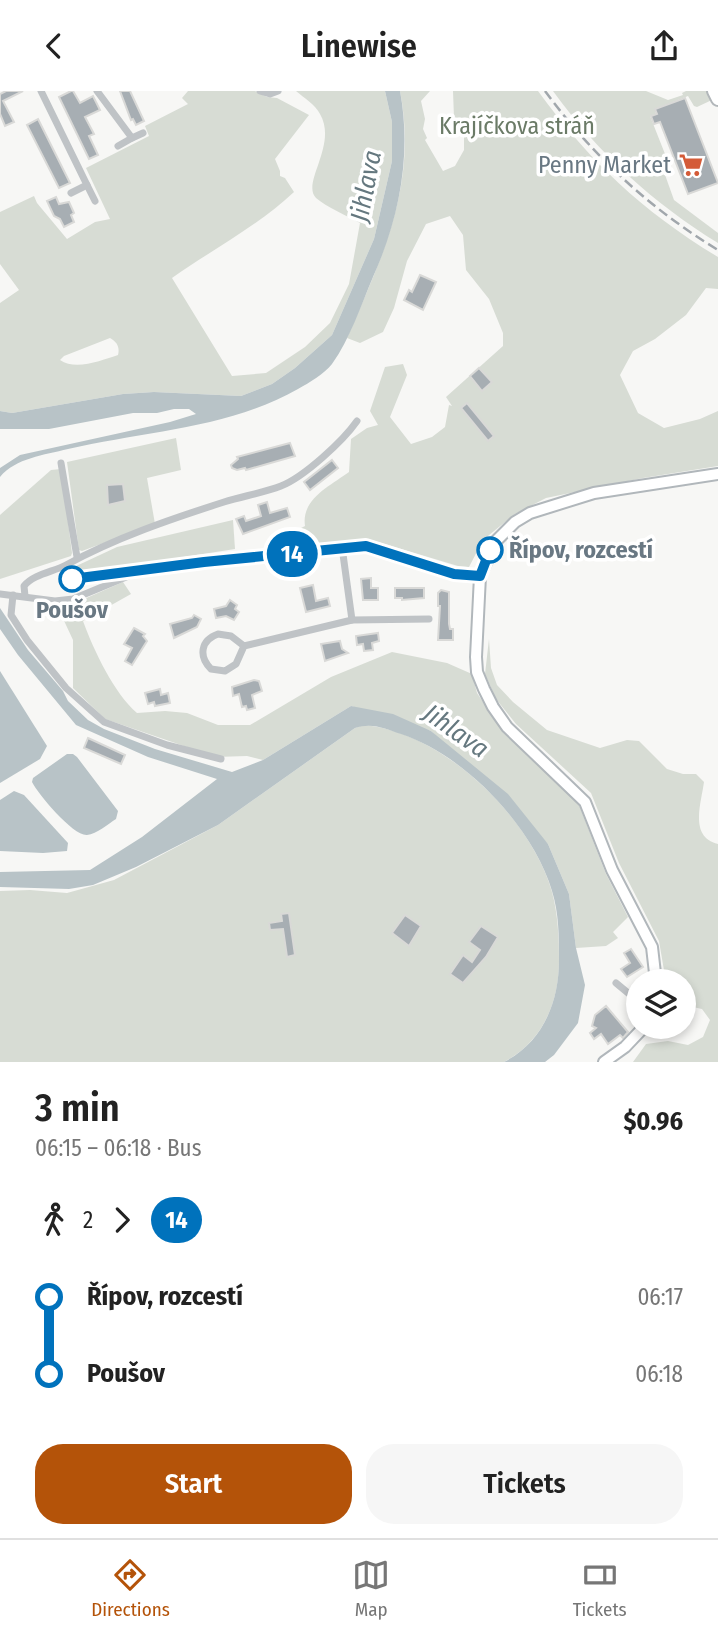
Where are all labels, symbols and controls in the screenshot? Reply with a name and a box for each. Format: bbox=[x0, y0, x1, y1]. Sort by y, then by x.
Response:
icon: back bbox=[35, 27, 73, 65]
text: Linewise bbox=[301, 27, 417, 65]
icon: share bbox=[645, 27, 683, 65]
park label: Krajíčkova stráň bbox=[439, 112, 595, 140]
water label: Jihlava bbox=[344, 148, 388, 226]
place label: Penny Market bbox=[538, 151, 671, 179]
supermarket icon: Penny Market bbox=[677, 151, 705, 179]
line badge: 14 bbox=[260, 531, 324, 577]
place label: Řípov, rozcestí bbox=[509, 535, 654, 564]
marker: Řípov, rozcestí bbox=[477, 537, 503, 563]
text: 14 bbox=[281, 540, 303, 568]
marker: Poušov bbox=[59, 566, 85, 592]
place label: Poušov bbox=[36, 596, 109, 624]
water label: Jihlava bbox=[416, 696, 494, 764]
map controls bbox=[626, 969, 696, 1039]
button: layers bbox=[626, 969, 696, 1039]
text: 3 min bbox=[35, 1085, 120, 1131]
text: $0.96 bbox=[623, 1106, 683, 1137]
text: 06:15 – 06:18 · Bus bbox=[35, 1134, 201, 1162]
icon: walk bbox=[35, 1201, 73, 1239]
icon: forward bbox=[103, 1201, 141, 1239]
text: 2 bbox=[83, 1206, 93, 1234]
text: 14 bbox=[165, 1206, 188, 1234]
text: Řípov, rozcestí bbox=[87, 1281, 243, 1312]
text: 06:17 bbox=[637, 1283, 683, 1311]
text: Poušov bbox=[87, 1358, 165, 1389]
text: 06:18 bbox=[635, 1360, 683, 1388]
button: Start bbox=[35, 1444, 352, 1524]
button: Tickets bbox=[366, 1444, 683, 1524]
tab: Directions bbox=[91, 1556, 170, 1621]
tab: Map bbox=[352, 1556, 390, 1621]
tab: Tickets bbox=[573, 1556, 627, 1621]

